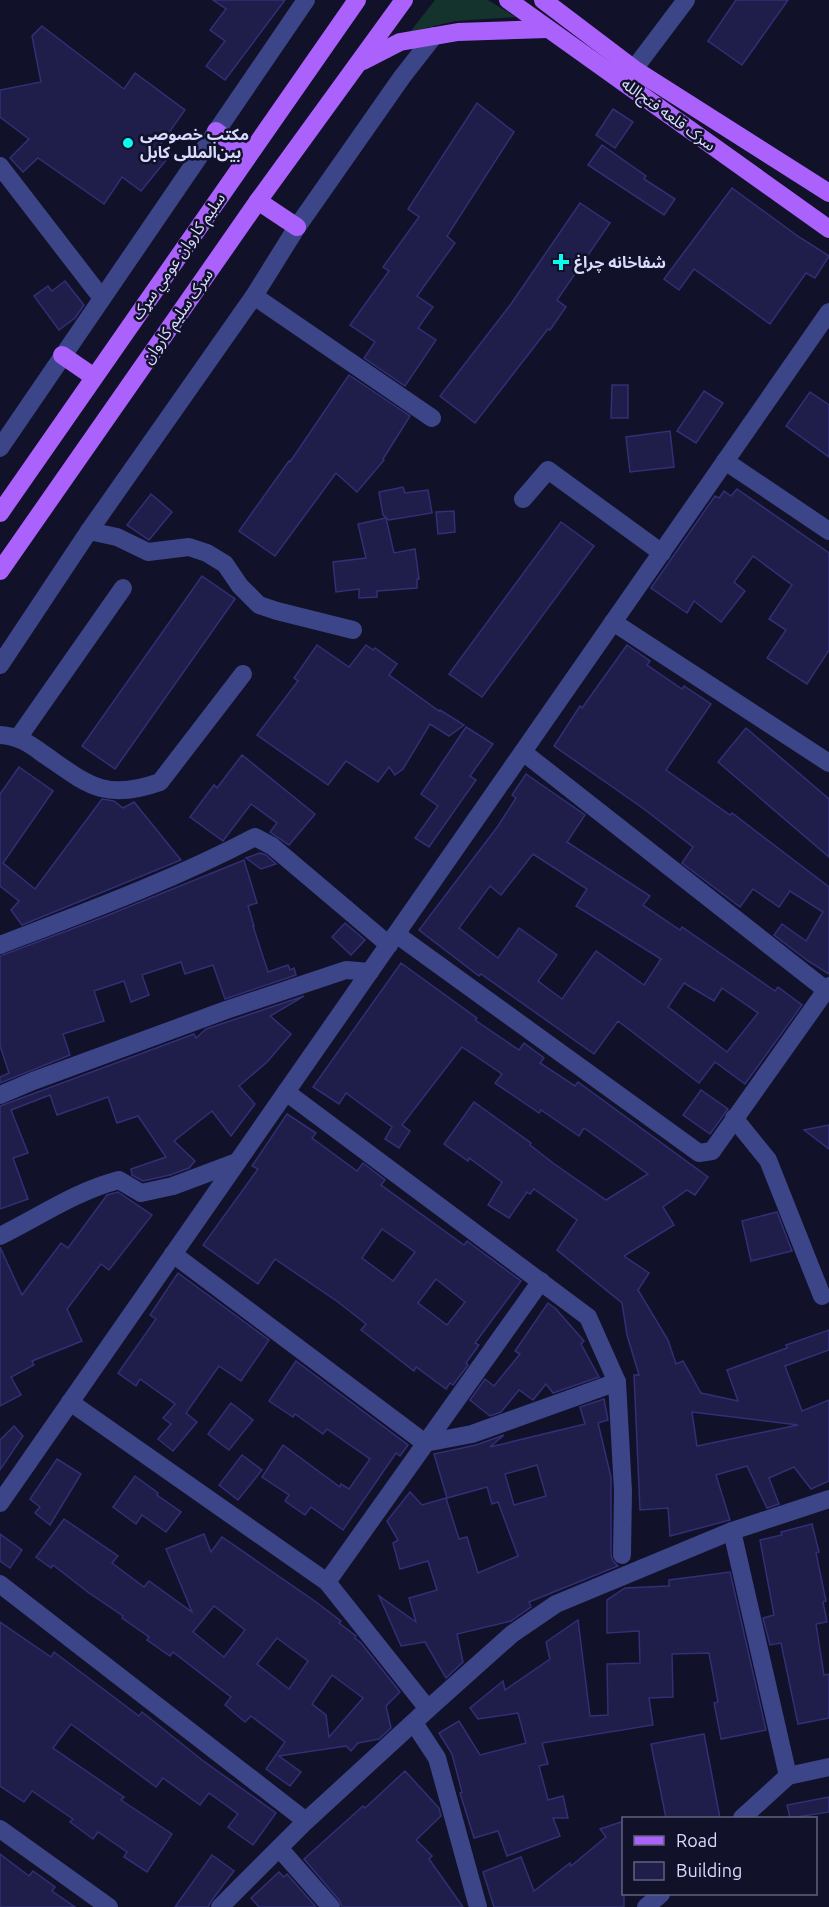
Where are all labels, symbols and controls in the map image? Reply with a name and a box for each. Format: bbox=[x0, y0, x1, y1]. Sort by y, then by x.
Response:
street label: سرک قلعه فتح‌الله bbox=[616, 74, 719, 157]
place label: مکتب خصوصی بین‌المللی کابل bbox=[140, 125, 249, 162]
marker: مکتب خصوصی بین‌المللی کابل bbox=[121, 136, 135, 150]
street label: سلیم کاروان عومي سړک bbox=[127, 189, 232, 325]
marker: شفاخانه چراغ bbox=[552, 253, 570, 271]
place label: شفاخانه چراغ bbox=[574, 253, 666, 274]
street label: سرک سلیم کاروان bbox=[138, 265, 219, 369]
legend bbox=[622, 1817, 817, 1895]
text: Road bbox=[676, 1830, 718, 1850]
text: Building bbox=[676, 1860, 742, 1880]

